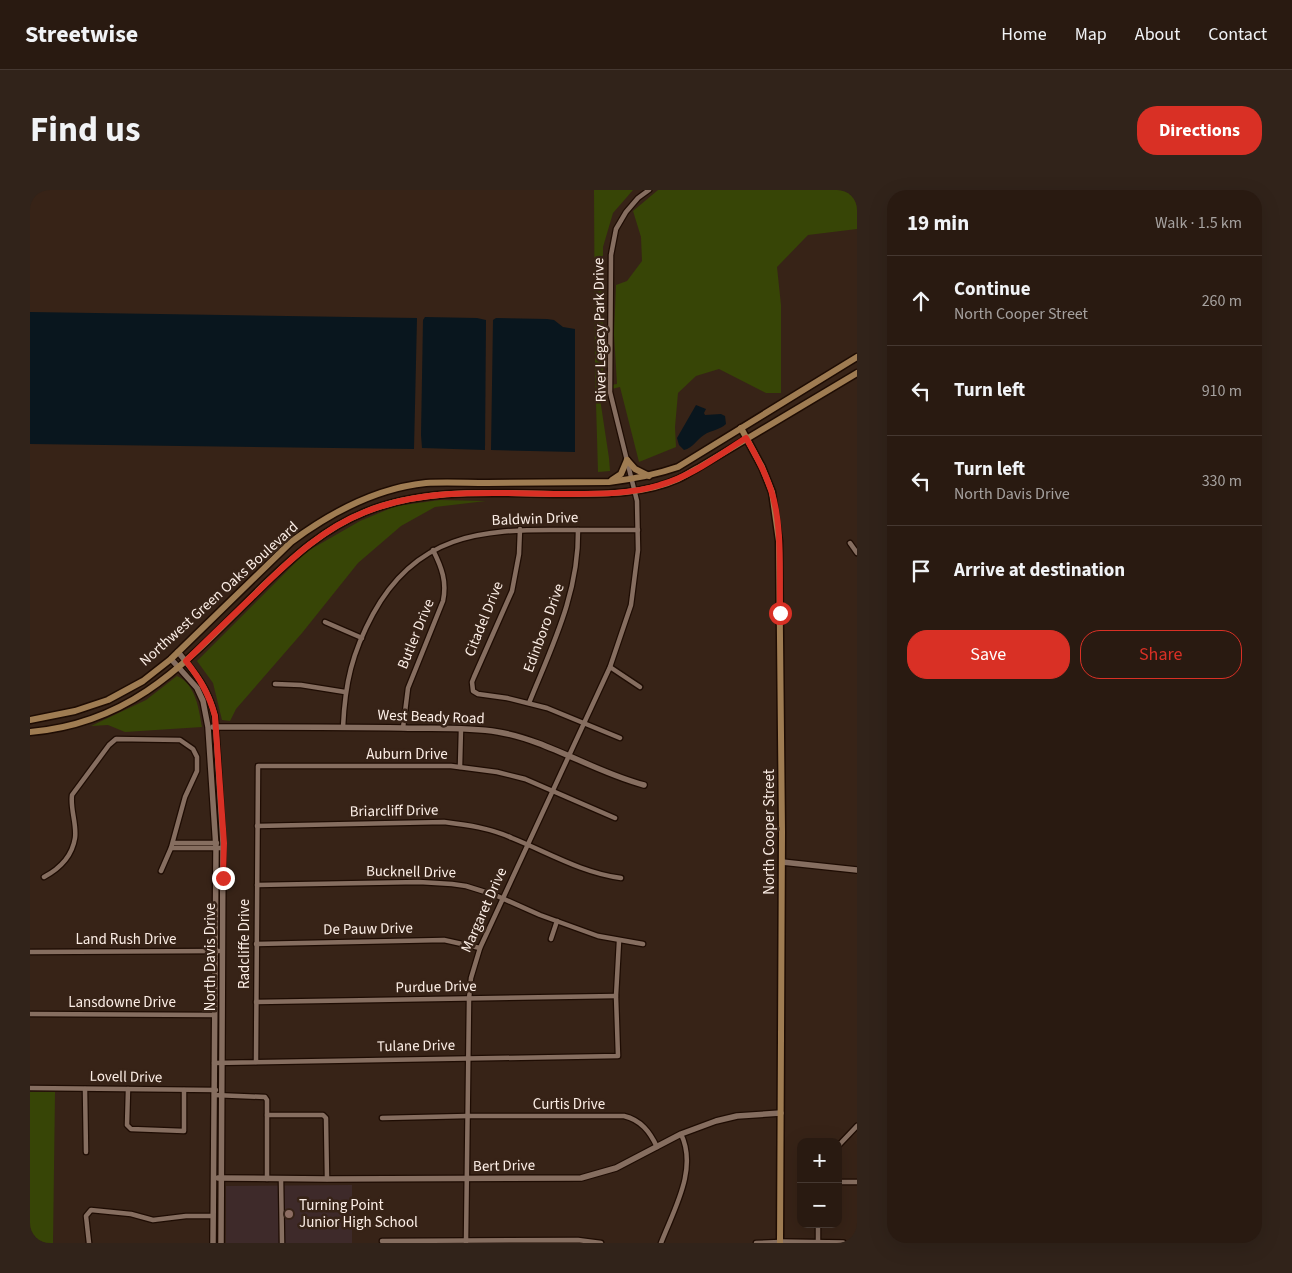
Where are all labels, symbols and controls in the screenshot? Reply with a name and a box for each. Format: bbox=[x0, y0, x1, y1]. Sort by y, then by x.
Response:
text: Streetwise bbox=[25, 17, 138, 52]
text: Home bbox=[1001, 22, 1047, 47]
text: Map bbox=[1075, 22, 1107, 47]
text: About bbox=[1135, 22, 1180, 47]
text: Contact bbox=[1208, 22, 1267, 47]
text: Find us bbox=[30, 105, 140, 155]
button: Directions bbox=[1137, 106, 1262, 155]
text: 19 min bbox=[907, 208, 969, 238]
text: Walk · 1.5 km bbox=[1155, 212, 1242, 234]
street label: River Legacy Park Drive bbox=[588, 258, 612, 402]
text: Continue bbox=[954, 276, 1031, 303]
icon: ahead bbox=[907, 287, 935, 315]
text: 260 m bbox=[1202, 290, 1242, 312]
text: North Cooper Street bbox=[954, 303, 1088, 325]
icon: left bbox=[907, 377, 935, 405]
text: Turn left bbox=[954, 377, 1025, 404]
text: 910 m bbox=[1202, 380, 1242, 402]
text: Turn left bbox=[954, 456, 1025, 483]
icon: left bbox=[907, 467, 935, 495]
text: 330 m bbox=[1202, 470, 1242, 492]
text: North Davis Drive bbox=[954, 483, 1070, 505]
street label: Baldwin Drive bbox=[491, 507, 579, 531]
street label: Northwest Green Oaks Boulevard bbox=[135, 517, 303, 671]
icon: arrive bbox=[907, 557, 935, 585]
text: Arrive at destination bbox=[954, 557, 1125, 584]
street label: Citadel Drive bbox=[459, 578, 509, 660]
street label: Edinboro Drive bbox=[518, 581, 570, 675]
street label: Butler Drive bbox=[392, 596, 440, 672]
route start bbox=[769, 602, 792, 625]
button: Save bbox=[907, 630, 1070, 679]
button: Share bbox=[1080, 630, 1242, 679]
street label: West Beady Road bbox=[377, 705, 485, 729]
street label: Auburn Drive bbox=[366, 744, 448, 765]
street label: North Cooper Street bbox=[759, 769, 780, 895]
street label: Briarcliff Drive bbox=[349, 800, 439, 822]
street label: Bucknell Drive bbox=[366, 861, 456, 883]
street label: Margaret Drive bbox=[456, 864, 512, 956]
route end bbox=[212, 867, 235, 890]
street label: Radcliffe Drive bbox=[234, 899, 255, 989]
street label: North Davis Drive bbox=[200, 903, 221, 1011]
street label: De Pauw Drive bbox=[323, 918, 413, 940]
street label: Land Rush Drive bbox=[75, 929, 177, 950]
street label: Purdue Drive bbox=[395, 976, 477, 998]
street label: Lansdowne Drive bbox=[68, 992, 176, 1013]
street label: Tulane Drive bbox=[377, 1035, 455, 1057]
street label: Lovell Drive bbox=[89, 1066, 163, 1088]
street label: Curtis Drive bbox=[533, 1094, 605, 1115]
map controls bbox=[797, 1138, 842, 1228]
button: + bbox=[797, 1138, 842, 1183]
street label: Bert Drive bbox=[473, 1155, 535, 1177]
button: − bbox=[797, 1183, 842, 1228]
place label: Turning Point Junior High School bbox=[299, 1195, 418, 1233]
marker: Turning Point Junior High School bbox=[283, 1208, 295, 1220]

